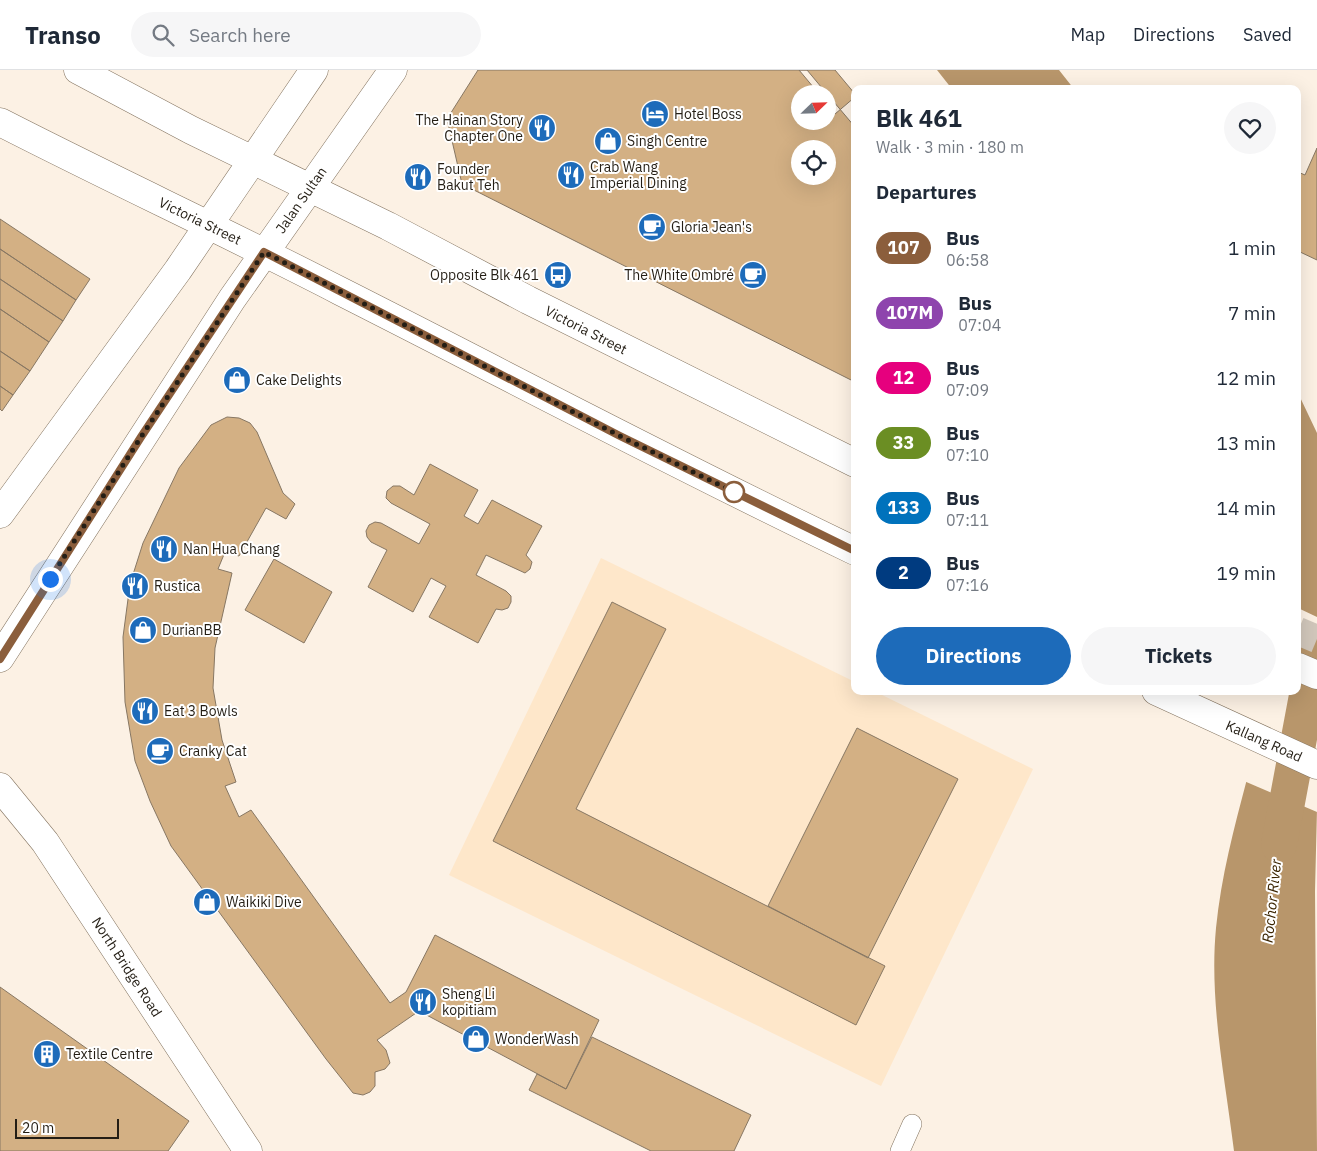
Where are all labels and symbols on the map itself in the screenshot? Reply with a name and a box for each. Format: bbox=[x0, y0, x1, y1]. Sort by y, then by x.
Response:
north arrow bbox=[791, 85, 836, 130]
hotel icon: Hotel Boss bbox=[640, 99, 670, 129]
place label: Hotel Boss bbox=[674, 105, 742, 123]
place label: The Hainan Story Chapter One bbox=[415, 111, 523, 145]
restaurant icon: The Hainan Story Chapter One bbox=[527, 113, 557, 143]
shop icon: Singh Centre bbox=[593, 126, 623, 156]
place label: Singh Centre bbox=[627, 132, 708, 150]
place label: Crab Wang Imperial Dining bbox=[590, 158, 687, 192]
place label: Founder Bakut Teh bbox=[437, 160, 500, 194]
restaurant icon: Crab Wang Imperial Dining bbox=[556, 160, 586, 190]
restaurant icon: Founder Bakut Teh bbox=[403, 162, 433, 192]
street label: Jalan Sultan bbox=[271, 163, 331, 237]
street label: Victoria Street bbox=[156, 193, 244, 249]
cafe icon: Gloria Jean's bbox=[637, 212, 667, 242]
place label: Gloria Jean's bbox=[671, 218, 752, 236]
bus stop icon: Opposite Blk 461 bbox=[543, 260, 573, 290]
cafe icon: The White Ombré bbox=[738, 260, 768, 290]
place label: Opposite Blk 461 bbox=[430, 266, 539, 284]
place label: The White Ombré bbox=[624, 266, 734, 284]
street label: Victoria Street bbox=[542, 302, 630, 358]
shop icon: Cake Delights bbox=[222, 365, 252, 395]
place label: Cake Delights bbox=[256, 371, 342, 389]
unlabelled marker bbox=[723, 481, 745, 503]
restaurant icon: Nan Hua Chang bbox=[149, 534, 179, 564]
place label: Nan Hua Chang bbox=[183, 540, 280, 558]
your location bbox=[38, 567, 63, 592]
restaurant icon: Rustica bbox=[120, 571, 150, 601]
place label: Rustica bbox=[154, 577, 201, 595]
shop icon: DurianBB bbox=[128, 615, 158, 645]
place label: DurianBB bbox=[162, 621, 222, 639]
restaurant icon: Eat 3 Bowls bbox=[130, 696, 160, 726]
place label: Eat 3 Bowls bbox=[164, 702, 238, 720]
street label: Kallang Road bbox=[1223, 716, 1305, 766]
cafe icon: Cranky Cat bbox=[145, 736, 175, 766]
place label: Cranky Cat bbox=[179, 742, 247, 760]
water label: Rochor River bbox=[1258, 858, 1285, 944]
shop icon: Waikiki Dive bbox=[192, 887, 222, 917]
place label: Waikiki Dive bbox=[226, 893, 302, 911]
street label: North Bridge Road bbox=[88, 914, 166, 1020]
place label: Sheng Li kopitiam bbox=[442, 985, 497, 1019]
restaurant icon: Sheng Li kopitiam bbox=[408, 987, 438, 1017]
shop icon: WonderWash bbox=[461, 1024, 491, 1054]
place label: WonderWash bbox=[495, 1030, 579, 1048]
building icon: Textile Centre bbox=[32, 1039, 62, 1069]
place label: Textile Centre bbox=[66, 1045, 153, 1063]
scale bar bbox=[15, 1116, 119, 1139]

